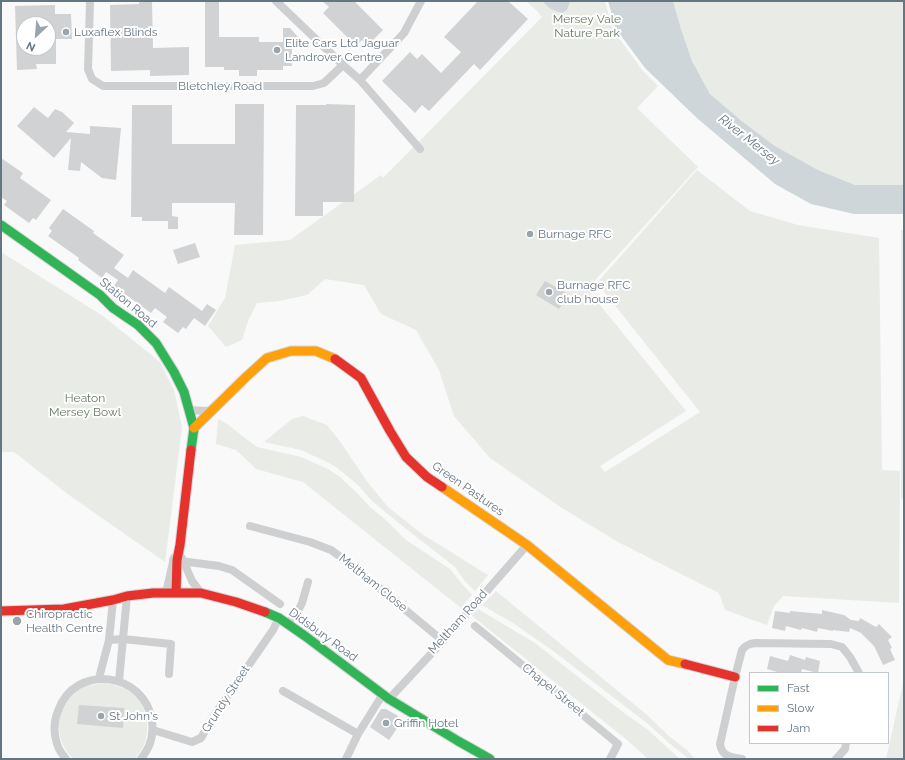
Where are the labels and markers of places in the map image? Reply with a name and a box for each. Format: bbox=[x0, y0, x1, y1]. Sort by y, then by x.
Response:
place label: Luxaflex Blinds bbox=[74, 25, 158, 39]
marker: Luxaflex Blinds bbox=[61, 27, 71, 37]
place label: Elite Cars Ltd Jaguar Landrover Centre bbox=[285, 36, 399, 64]
marker: Elite Cars Ltd Jaguar Landrover Centre bbox=[272, 45, 282, 55]
place label: Burnage RFC bbox=[538, 227, 611, 241]
marker: Burnage RFC bbox=[525, 229, 535, 239]
place label: Burnage RFC club house bbox=[557, 278, 630, 306]
marker: Burnage RFC club house bbox=[544, 287, 554, 297]
place label: Chiropractic Health Centre bbox=[26, 607, 103, 635]
marker: Chiropractic Health Centre bbox=[11, 615, 23, 627]
place label: St John's bbox=[109, 709, 158, 723]
marker: St John's bbox=[96, 711, 106, 721]
place label: Griffin Hotel bbox=[394, 716, 458, 730]
marker: Griffin Hotel bbox=[381, 718, 391, 728]

